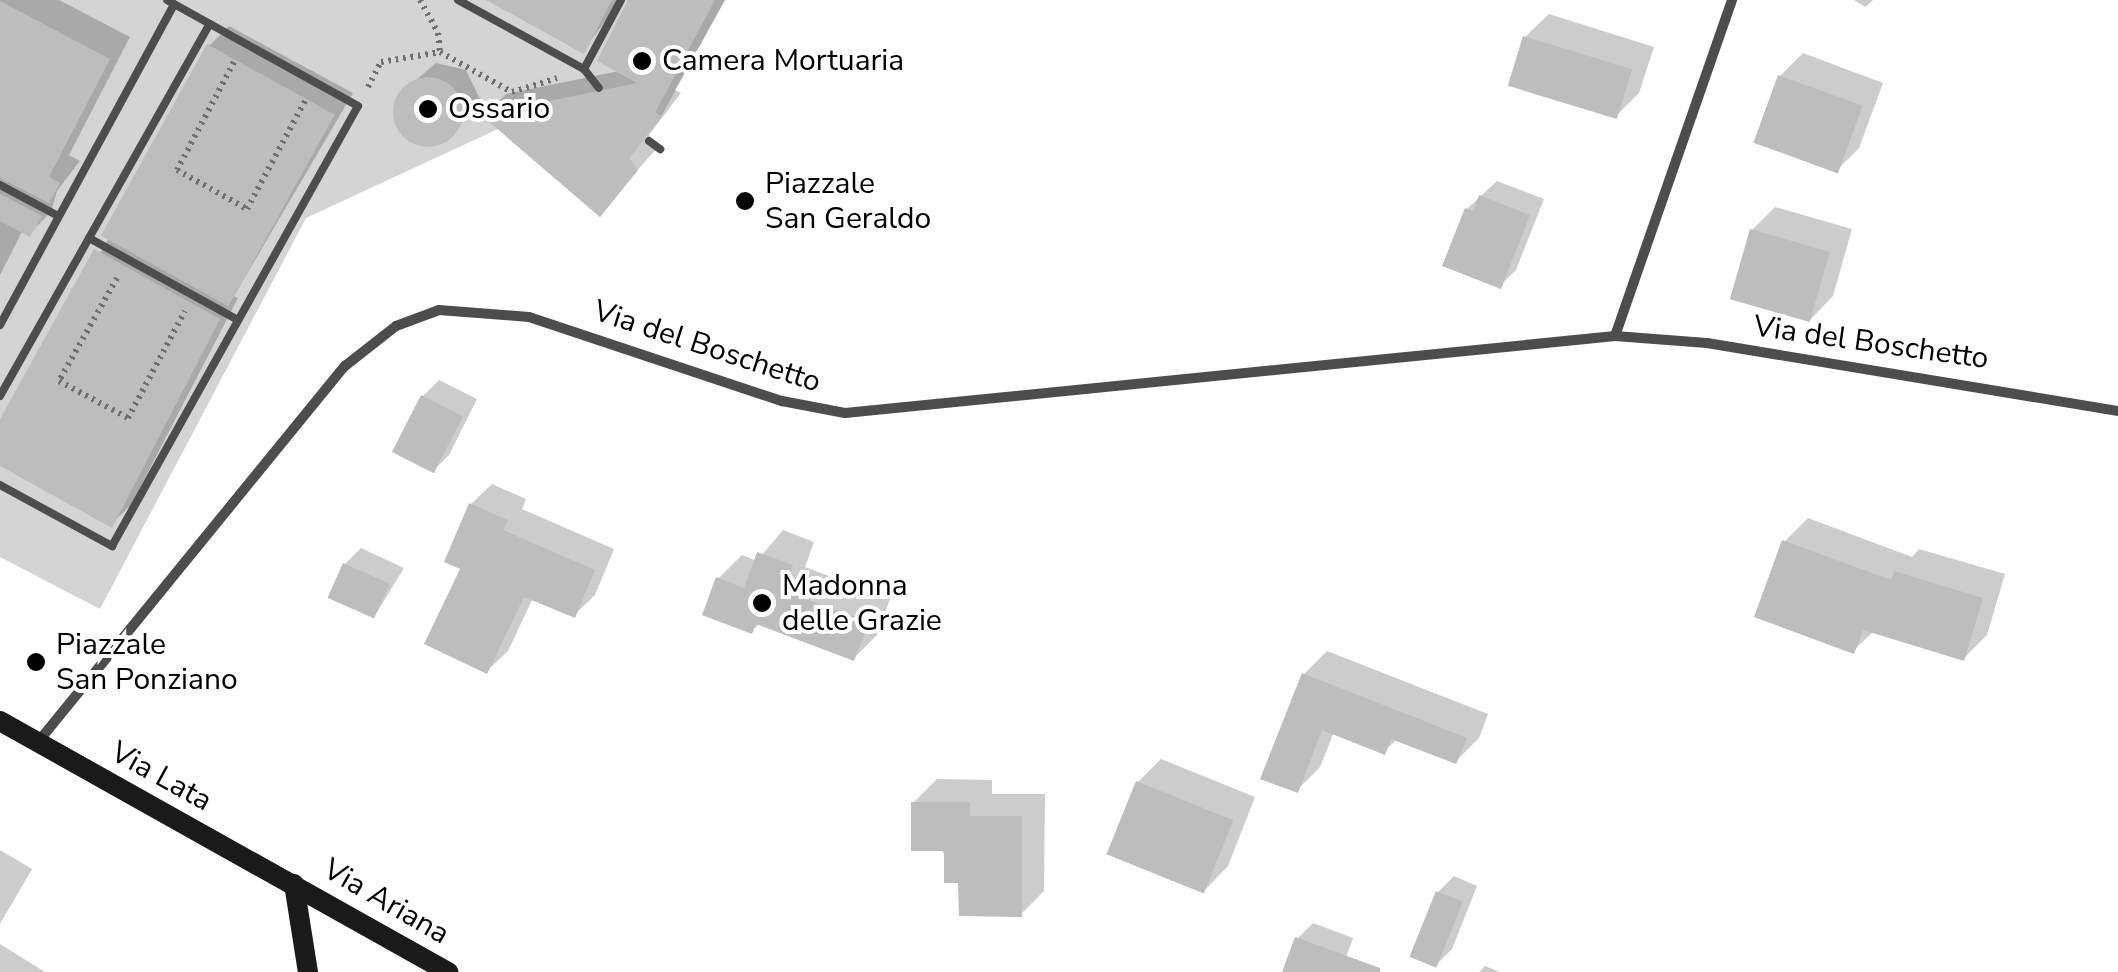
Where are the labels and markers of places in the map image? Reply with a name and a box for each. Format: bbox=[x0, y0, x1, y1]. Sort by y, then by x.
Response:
place label: Camera Mortuaria bbox=[662, 43, 904, 79]
marker: Camera Mortuaria bbox=[631, 50, 653, 72]
place label: Ossario bbox=[448, 91, 550, 127]
marker: Ossario bbox=[417, 98, 439, 120]
place label: Piazzale San Geraldo bbox=[765, 166, 931, 236]
marker: Piazzale San Geraldo bbox=[734, 190, 756, 212]
place label: Madonna delle Grazie bbox=[782, 568, 942, 638]
marker: Madonna delle Grazie bbox=[751, 592, 773, 614]
place label: Piazzale San Ponziano bbox=[56, 627, 238, 698]
marker: Piazzale San Ponziano bbox=[25, 651, 47, 673]

